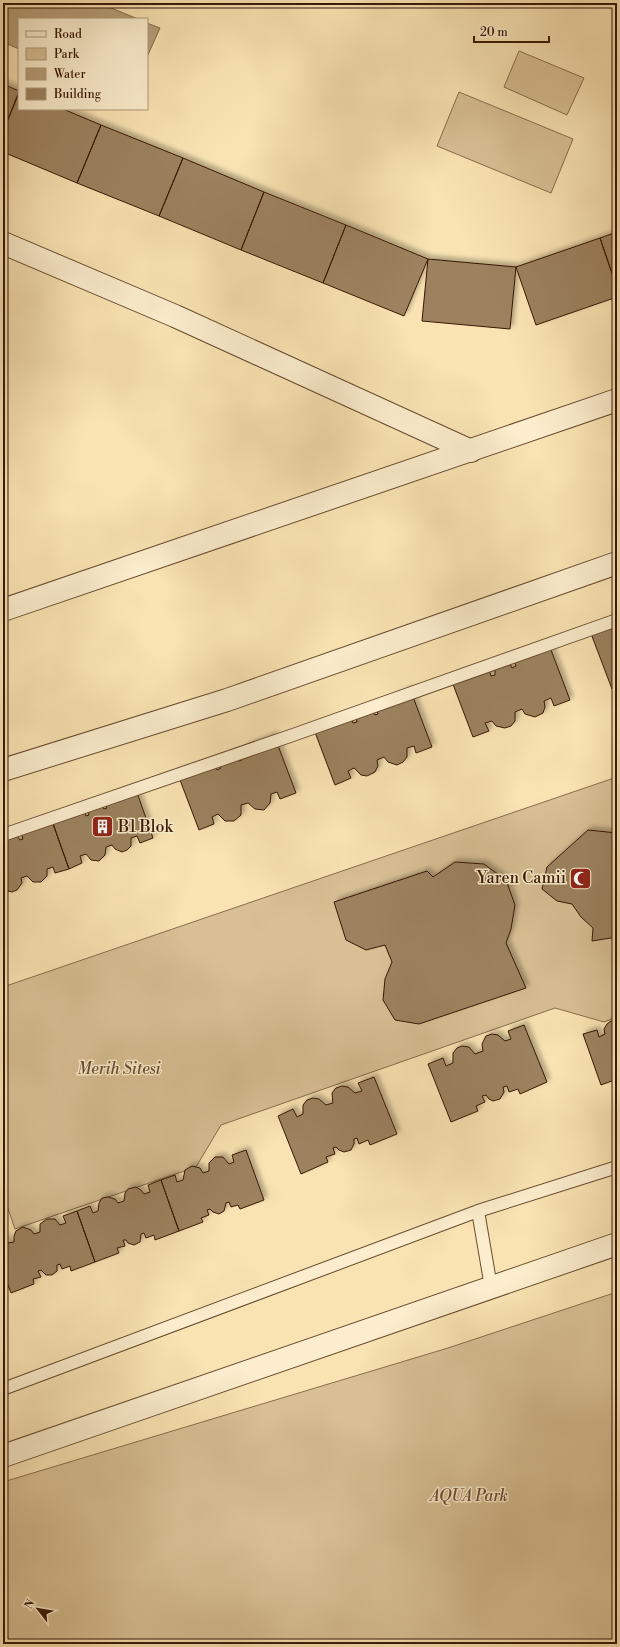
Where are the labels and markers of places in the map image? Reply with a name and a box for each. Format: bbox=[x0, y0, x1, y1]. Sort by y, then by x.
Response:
building icon: B1 Blok bbox=[89, 814, 115, 840]
place label: B1 Blok bbox=[117, 817, 174, 837]
mosque icon: Yaren Camii bbox=[568, 865, 594, 891]
place label: Yaren Camii bbox=[476, 868, 566, 888]

